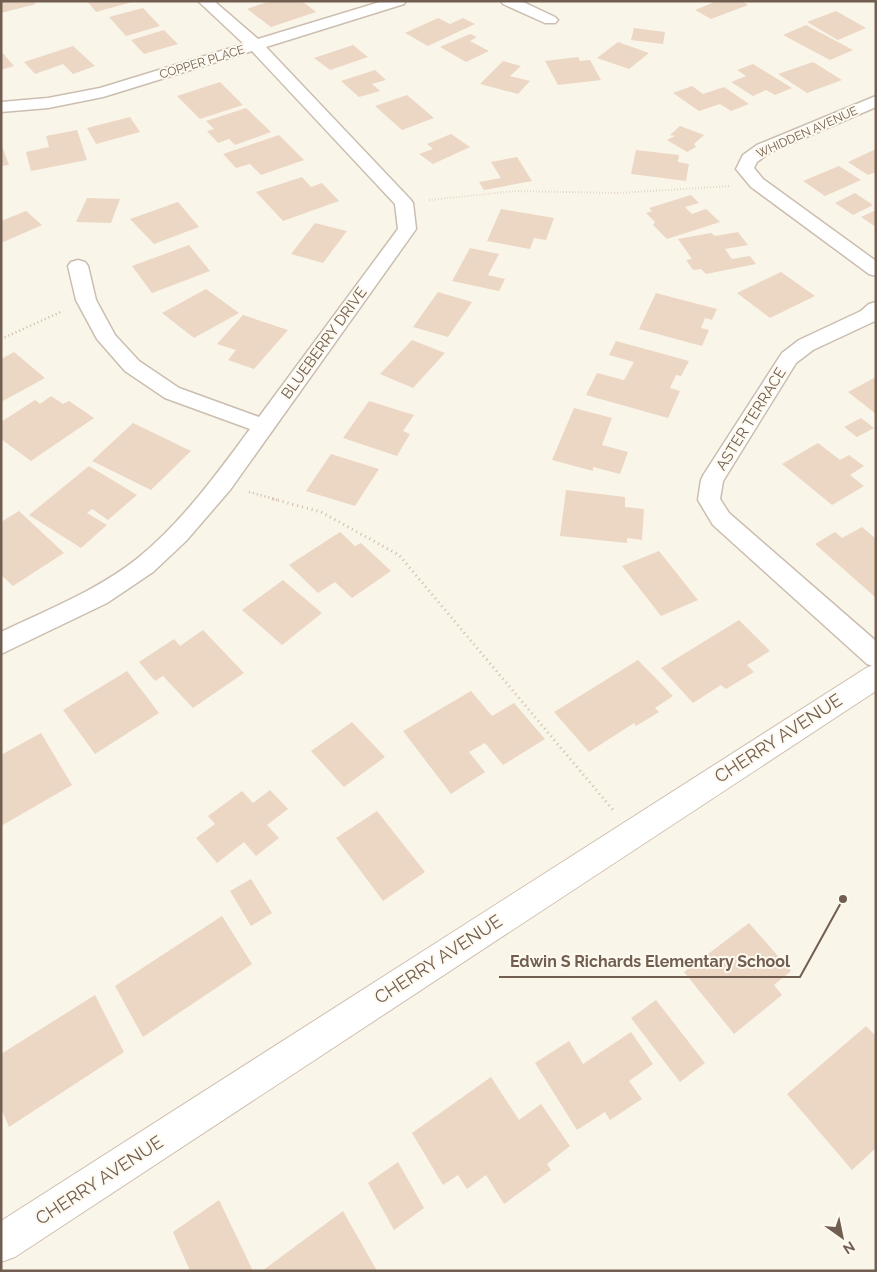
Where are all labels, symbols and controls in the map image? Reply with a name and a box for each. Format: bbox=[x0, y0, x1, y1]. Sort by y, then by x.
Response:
street label: COPPER PLACE bbox=[158, 42, 246, 82]
street label: WHIDDEN AVENUE bbox=[754, 103, 860, 161]
street label: BLUEBERRY DRIVE bbox=[277, 284, 371, 402]
street label: ASTER TERRACE bbox=[712, 364, 790, 474]
street label: CHERRY AVENUE bbox=[710, 689, 846, 787]
street label: CHERRY AVENUE bbox=[370, 910, 506, 1008]
callout: Edwin S Richards Elementary School bbox=[499, 946, 800, 977]
text: Edwin S Richards Elementary School bbox=[510, 952, 791, 971]
street label: CHERRY AVENUE bbox=[31, 1131, 167, 1229]
north arrow bbox=[817, 1212, 867, 1262]
text: N bbox=[840, 1238, 858, 1258]

